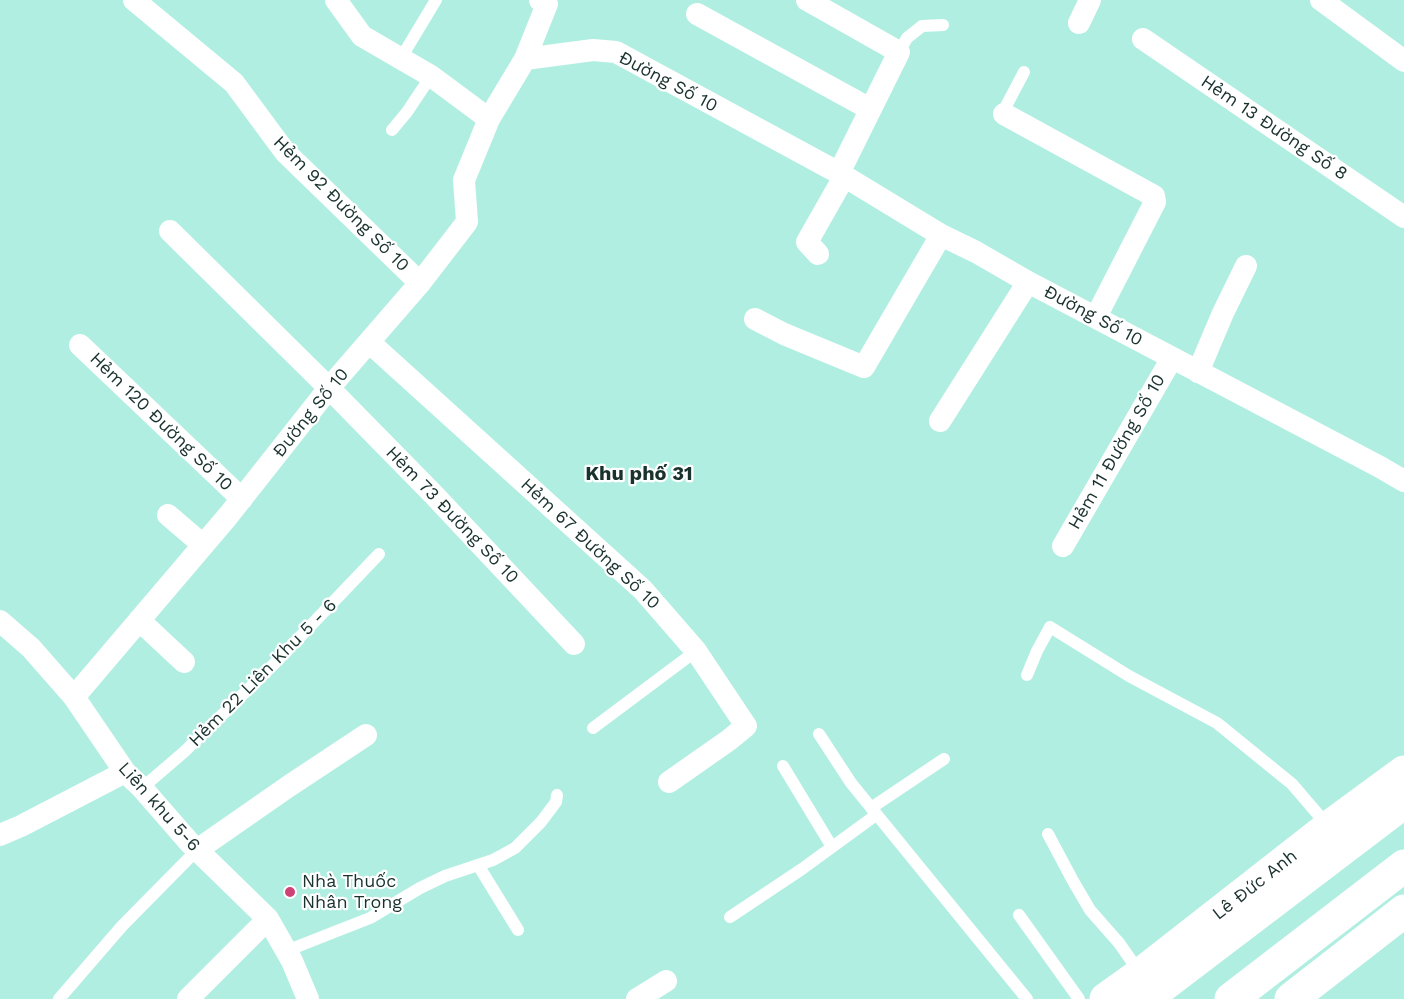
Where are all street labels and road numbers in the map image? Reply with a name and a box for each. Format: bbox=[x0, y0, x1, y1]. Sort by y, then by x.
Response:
street label: Đường Số 10 bbox=[615, 47, 721, 117]
street label: Hẻm 13 Đường Số 8 bbox=[1197, 71, 1351, 185]
street label: Hẻm 92 Đường Số 10 bbox=[269, 132, 413, 276]
street label: Đường Số 10 bbox=[1040, 281, 1146, 351]
street label: Hẻm 120 Đường Số 10 bbox=[85, 348, 237, 496]
street label: Đường Số 10 bbox=[268, 364, 354, 462]
street label: Hẻm 11 Đường Số 10 bbox=[1064, 371, 1170, 533]
street label: Hẻm 73 Đường Số 10 bbox=[381, 442, 523, 588]
street label: Hẻm 67 Đường Số 10 bbox=[516, 474, 664, 614]
street label: Hẻm 22 Liên Khu 5 - 6 bbox=[185, 595, 341, 751]
street label: Liên khu 5-6 bbox=[113, 758, 205, 856]
street label: Lê Đức Anh bbox=[1208, 845, 1302, 925]

